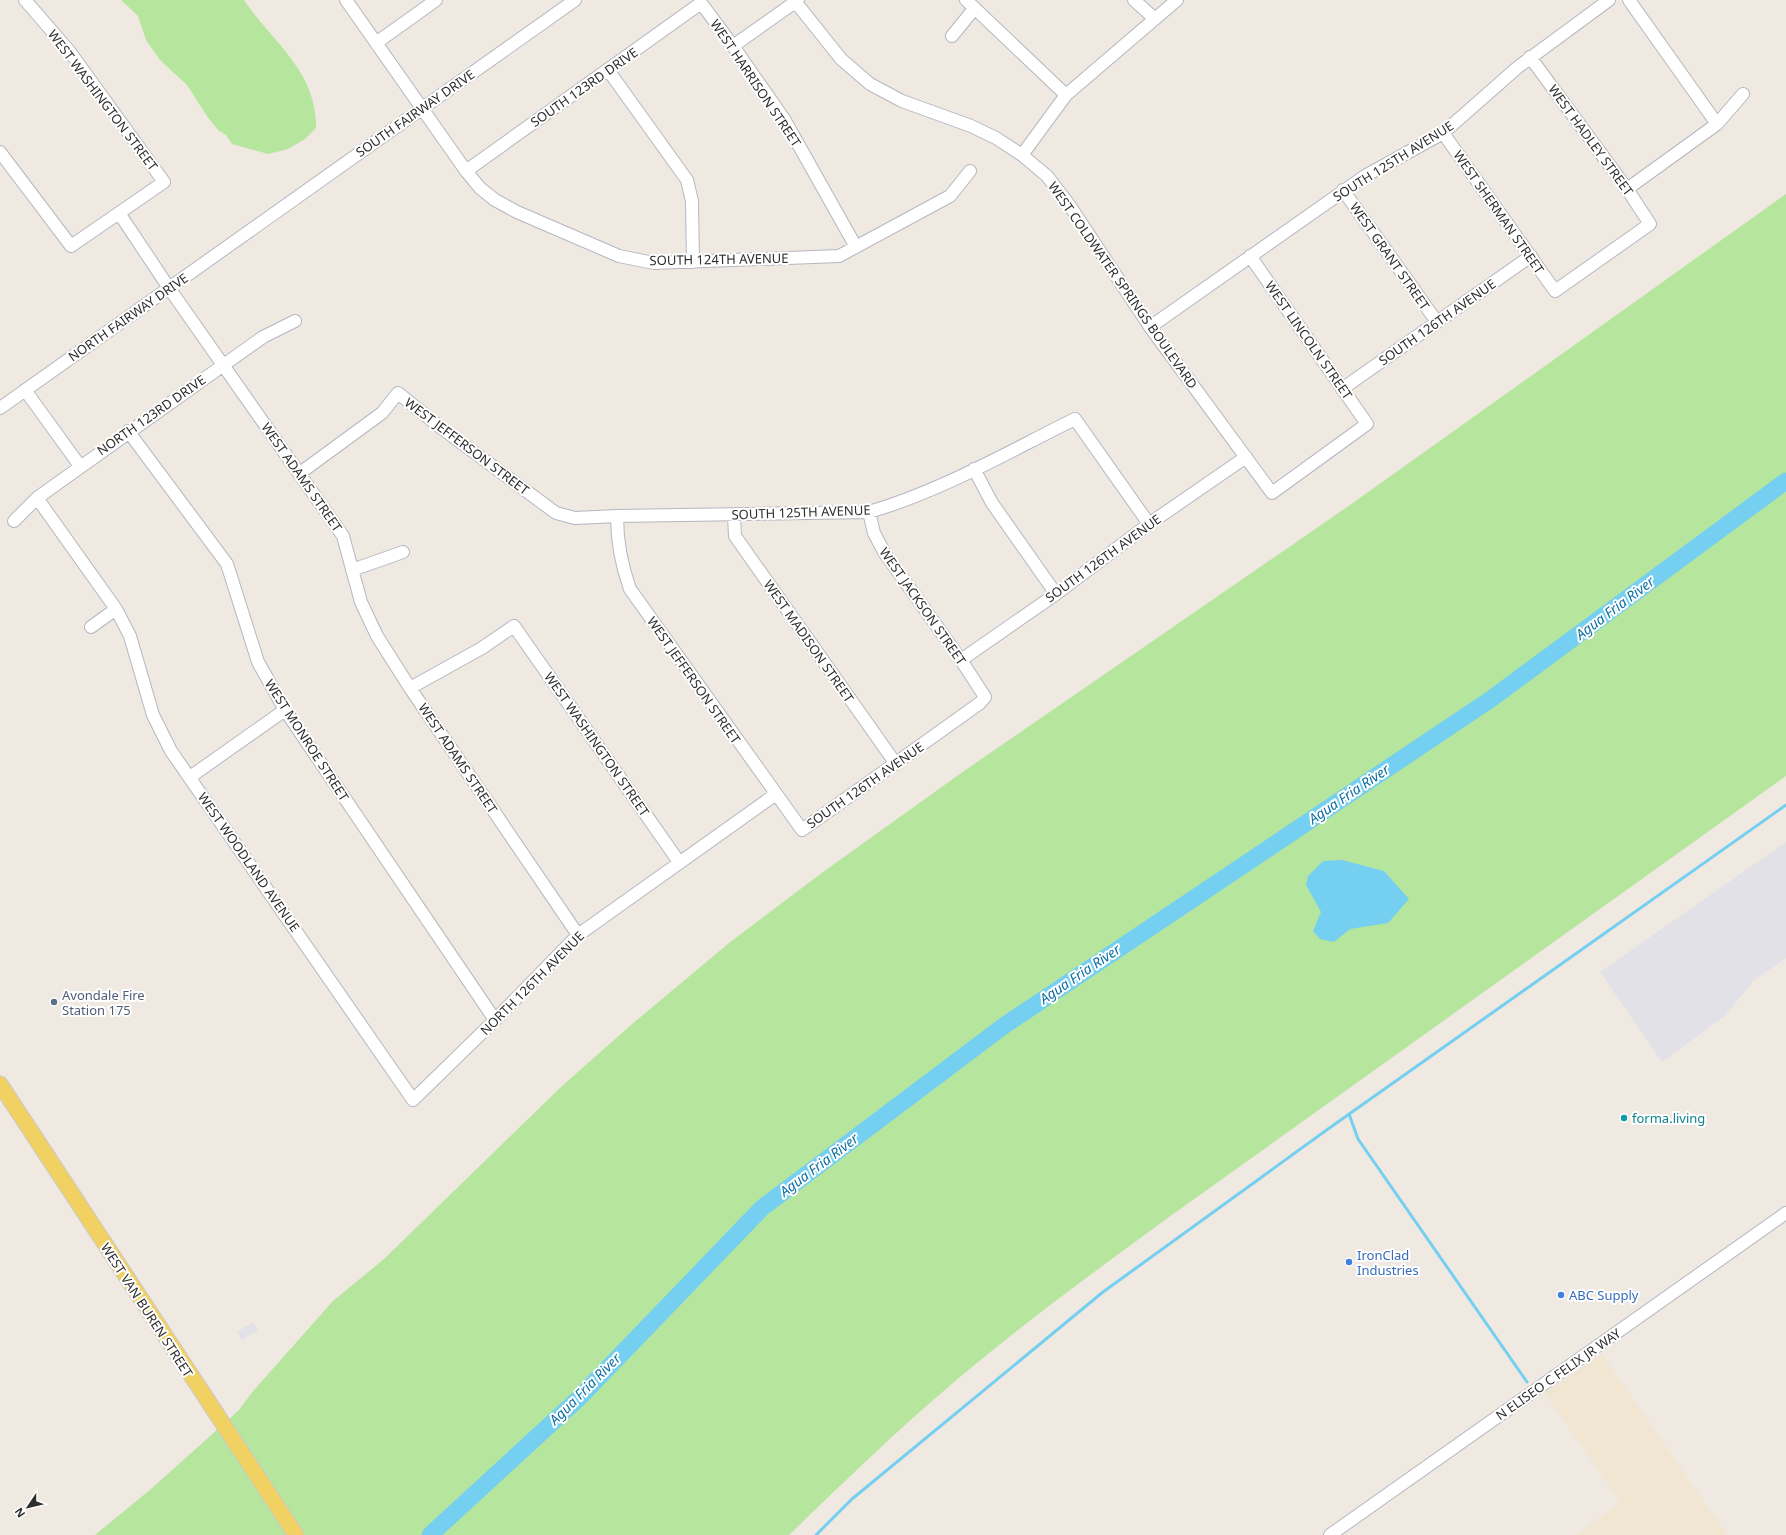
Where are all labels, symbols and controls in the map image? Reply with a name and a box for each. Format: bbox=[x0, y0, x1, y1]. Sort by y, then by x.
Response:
street label: WEST HARRISON STREET bbox=[707, 16, 806, 151]
street label: WEST WASHINGTON STREET bbox=[44, 26, 162, 175]
street label: SOUTH 123RD DRIVE bbox=[527, 43, 641, 131]
street label: SOUTH FAIRWAY DRIVE bbox=[352, 65, 478, 161]
street label: WEST HADLEY STREET bbox=[1545, 81, 1638, 200]
street label: SOUTH 125TH AVENUE bbox=[1329, 117, 1457, 205]
street label: WEST SHERMAN STREET bbox=[1450, 147, 1549, 278]
street label: WEST COLDWATER SPRINGS BOULEVARD bbox=[1044, 178, 1202, 392]
street label: WEST GRANT STREET bbox=[1346, 199, 1434, 314]
street label: SOUTH 124TH AVENUE bbox=[649, 249, 789, 269]
street label: NORTH FAIRWAY DRIVE bbox=[64, 269, 192, 365]
street label: SOUTH 126TH AVENUE bbox=[1375, 275, 1499, 369]
street label: WEST LINCOLN STREET bbox=[1261, 277, 1357, 403]
street label: NORTH 123RD DRIVE bbox=[93, 371, 209, 459]
street label: WEST JEFFERSON STREET bbox=[401, 393, 533, 499]
street label: WEST ADAMS STREET bbox=[258, 419, 347, 536]
street label: SOUTH 125TH AVENUE bbox=[731, 501, 871, 523]
street label: SOUTH 126TH AVENUE bbox=[1041, 510, 1165, 606]
street label: WEST JACKSON STREET bbox=[876, 544, 971, 669]
water label: Agua Fria River bbox=[1571, 572, 1658, 644]
street label: WEST MADISON STREET bbox=[760, 576, 859, 706]
street label: WEST JEFFERSON STREET bbox=[643, 613, 745, 748]
street label: WEST WASHINGTON STREET bbox=[540, 668, 654, 820]
street label: WEST MONROE STREET bbox=[261, 676, 354, 805]
street label: WEST ADAMS STREET bbox=[414, 699, 502, 817]
street label: SOUTH 126TH AVENUE bbox=[803, 738, 927, 832]
water label: Agua Fria River bbox=[1304, 759, 1393, 828]
street label: WEST WOODLAND AVENUE bbox=[194, 789, 304, 935]
street label: NORTH 126TH AVENUE bbox=[476, 927, 588, 1039]
water label: Agua Fria River bbox=[1035, 939, 1124, 1008]
place label: Avondale Fire Station 175 bbox=[62, 986, 145, 1019]
marker: Avondale Fire Station 175 bbox=[49, 997, 59, 1007]
place label: forma.living bbox=[1632, 1109, 1705, 1127]
marker: forma.living bbox=[1619, 1113, 1629, 1123]
water label: Agua Fria River bbox=[775, 1129, 862, 1201]
street label: WEST VAN BUREN STREET bbox=[97, 1239, 198, 1381]
place label: IronClad Industries bbox=[1357, 1246, 1419, 1279]
marker: IronClad Industries bbox=[1344, 1257, 1354, 1267]
place label: ABC Supply bbox=[1569, 1286, 1639, 1304]
marker: ABC Supply bbox=[1556, 1290, 1566, 1300]
street label: N ELISEO C FELIX JR WAY bbox=[1492, 1324, 1625, 1424]
water label: Agua Fria River bbox=[544, 1348, 625, 1429]
north arrow bbox=[8, 1487, 48, 1527]
text: N bbox=[11, 1505, 28, 1521]

